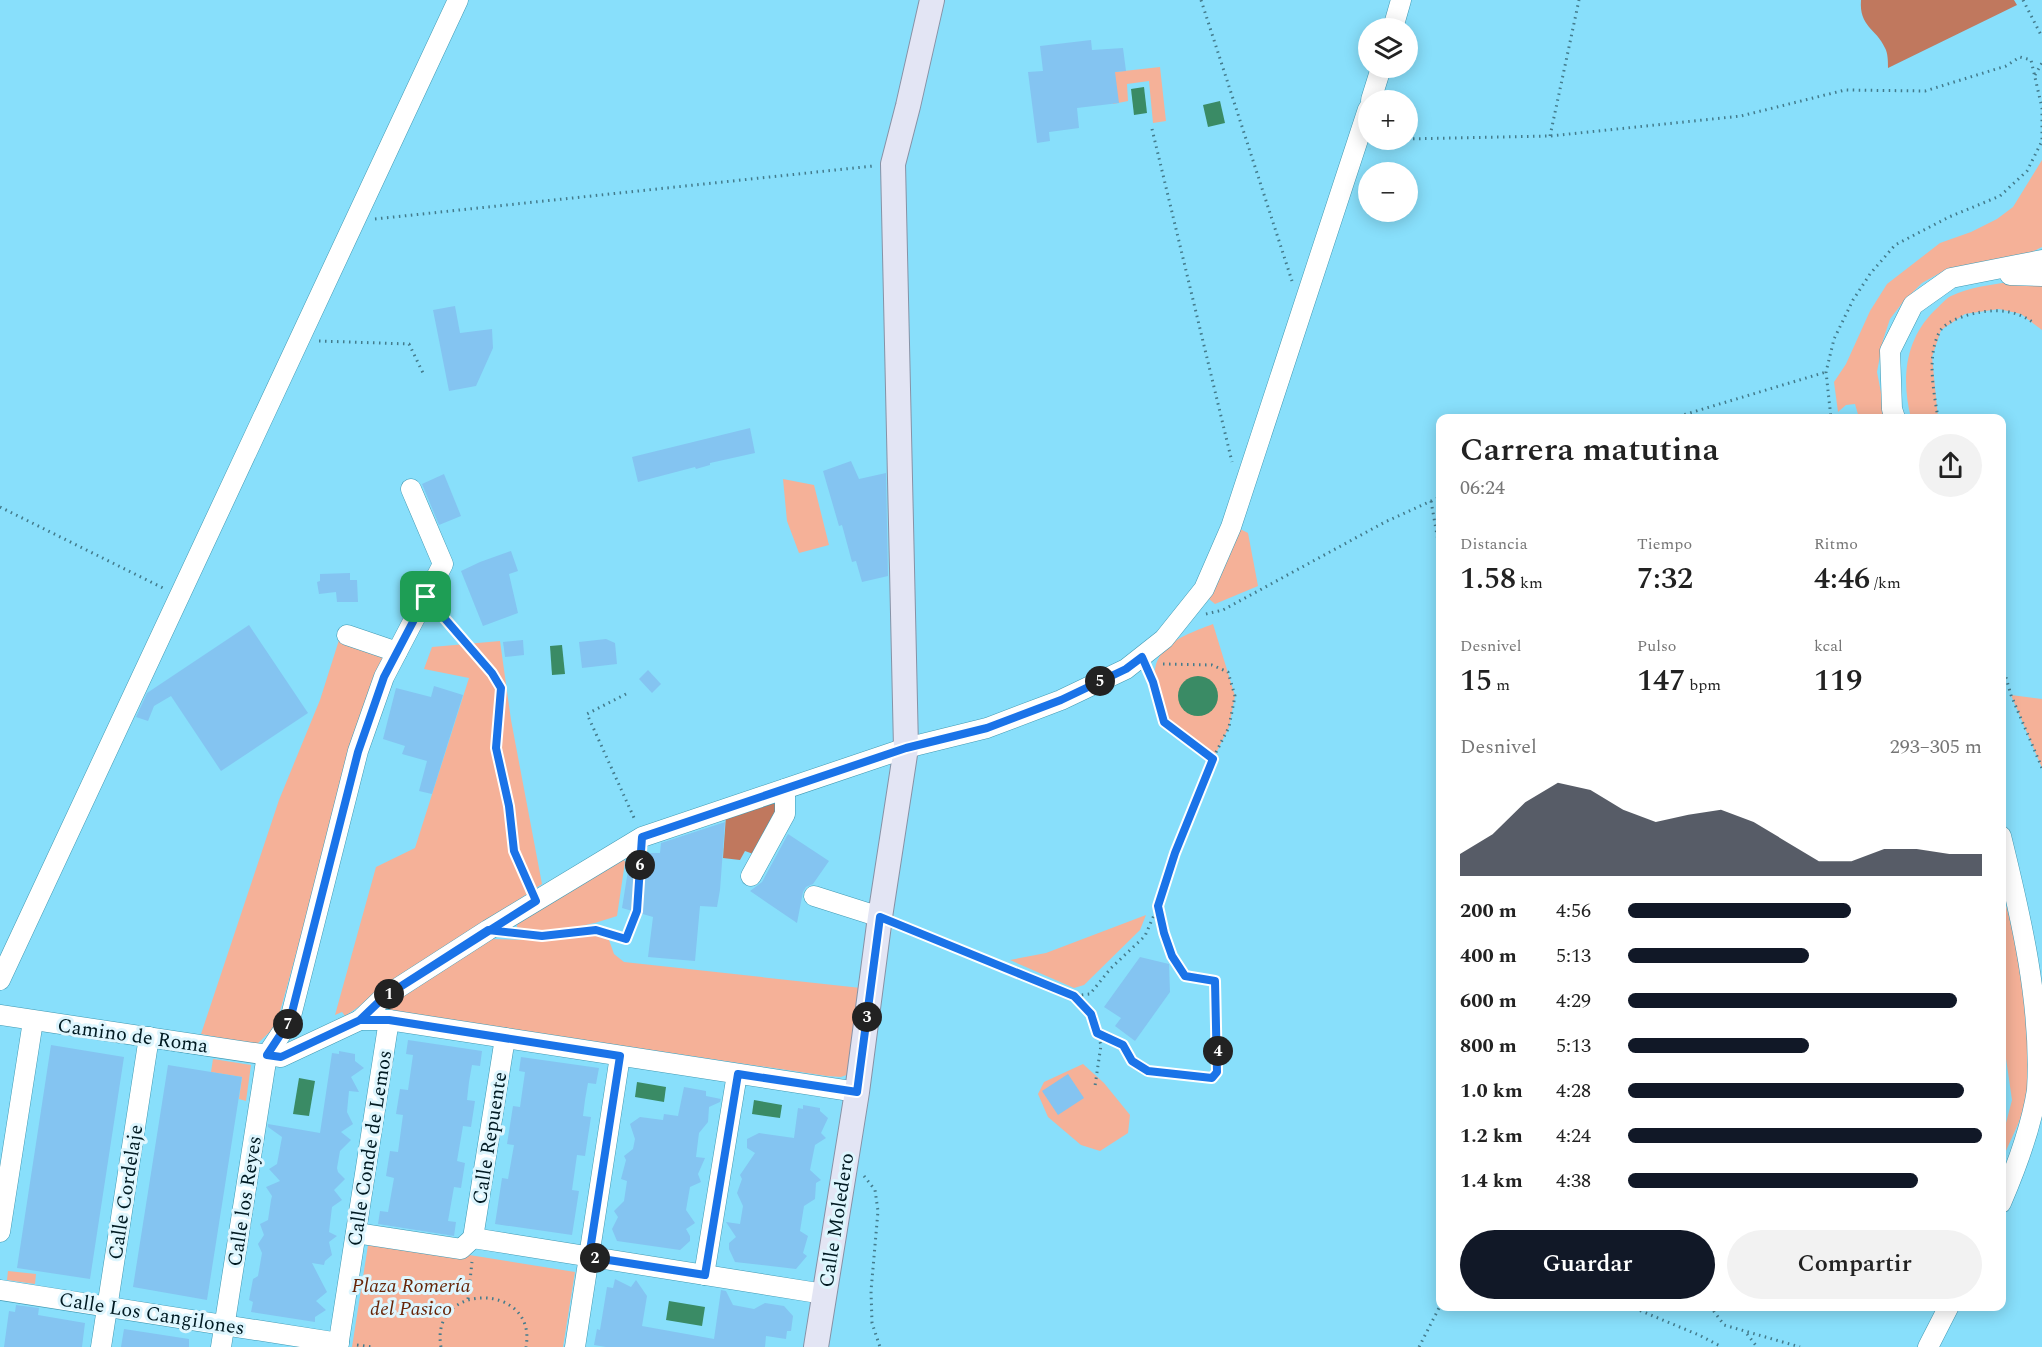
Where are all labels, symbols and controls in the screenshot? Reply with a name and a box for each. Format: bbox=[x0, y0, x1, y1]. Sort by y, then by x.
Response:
map controls bbox=[1358, 18, 1418, 222]
button: layers bbox=[1358, 18, 1418, 78]
button: + bbox=[1358, 90, 1418, 150]
button: − bbox=[1358, 162, 1418, 222]
text: Carrera matutina bbox=[1460, 425, 1719, 475]
button: share bbox=[1919, 434, 1982, 497]
text: 06:24 bbox=[1460, 473, 1505, 503]
text: Distancia bbox=[1460, 532, 1527, 556]
text: Tiempo bbox=[1637, 532, 1692, 556]
text: Ritmo bbox=[1814, 532, 1858, 556]
text: 1.58 bbox=[1460, 556, 1516, 602]
text: 7:32 bbox=[1637, 556, 1693, 602]
text: 4:46 bbox=[1814, 556, 1870, 602]
pin bbox=[400, 571, 451, 622]
text: km bbox=[1516, 571, 1543, 595]
text: /km bbox=[1870, 571, 1901, 595]
icon: arrive bbox=[409, 580, 442, 613]
text: Desnivel bbox=[1460, 634, 1521, 658]
text: Pulso bbox=[1637, 634, 1676, 658]
text: kcal bbox=[1814, 634, 1843, 658]
text: 15 bbox=[1460, 658, 1492, 704]
text: 147 bbox=[1637, 658, 1685, 704]
text: 119 bbox=[1814, 658, 1862, 704]
pin: 5 bbox=[1085, 666, 1115, 696]
text: 5 bbox=[1096, 669, 1104, 693]
text: m bbox=[1492, 673, 1510, 697]
text: bpm bbox=[1685, 673, 1721, 697]
text: Desnivel bbox=[1460, 732, 1537, 762]
text: 293–305 m bbox=[1890, 732, 1982, 762]
pin: 6 bbox=[625, 850, 655, 880]
text: 6 bbox=[636, 853, 644, 877]
text: 200 m bbox=[1460, 896, 1517, 926]
text: 4:56 bbox=[1556, 896, 1591, 926]
text: 400 m bbox=[1460, 941, 1517, 971]
text: 5:13 bbox=[1556, 941, 1591, 971]
pin: 1 bbox=[374, 979, 404, 1009]
text: 1 bbox=[385, 982, 393, 1006]
text: 600 m bbox=[1460, 986, 1517, 1016]
text: 4:29 bbox=[1556, 986, 1591, 1016]
pin: 3 bbox=[852, 1002, 882, 1032]
text: 3 bbox=[863, 1005, 871, 1029]
pin: 7 bbox=[273, 1009, 303, 1039]
street label: Camino de Roma bbox=[56, 1011, 210, 1061]
text: 7 bbox=[284, 1012, 292, 1036]
text: 800 m bbox=[1460, 1031, 1517, 1061]
text: 5:13 bbox=[1556, 1031, 1591, 1061]
pin: 4 bbox=[1203, 1036, 1233, 1066]
text: 4 bbox=[1214, 1039, 1222, 1063]
street label: Calle Conde de Lemos bbox=[340, 1048, 400, 1248]
street label: Calle Repuente bbox=[465, 1070, 515, 1207]
text: 1.0 km bbox=[1460, 1076, 1523, 1106]
text: 4:28 bbox=[1556, 1076, 1591, 1106]
text: 1.2 km bbox=[1460, 1121, 1523, 1151]
text: 4:24 bbox=[1556, 1121, 1591, 1151]
street label: Calle Cordelaje bbox=[101, 1122, 151, 1262]
street label: Calle los Reyes bbox=[220, 1134, 270, 1269]
street label: Calle Moledero bbox=[812, 1151, 862, 1290]
text: 1.4 km bbox=[1460, 1166, 1523, 1196]
text: 4:38 bbox=[1556, 1166, 1591, 1196]
button: Guardar bbox=[1460, 1230, 1715, 1299]
button: Compartir bbox=[1727, 1230, 1982, 1299]
pin: 2 bbox=[580, 1243, 610, 1273]
text: 2 bbox=[591, 1246, 599, 1270]
park label: Plaza Romería del Pasico bbox=[351, 1271, 471, 1324]
street label: Calle Los Cangilones bbox=[57, 1285, 247, 1343]

